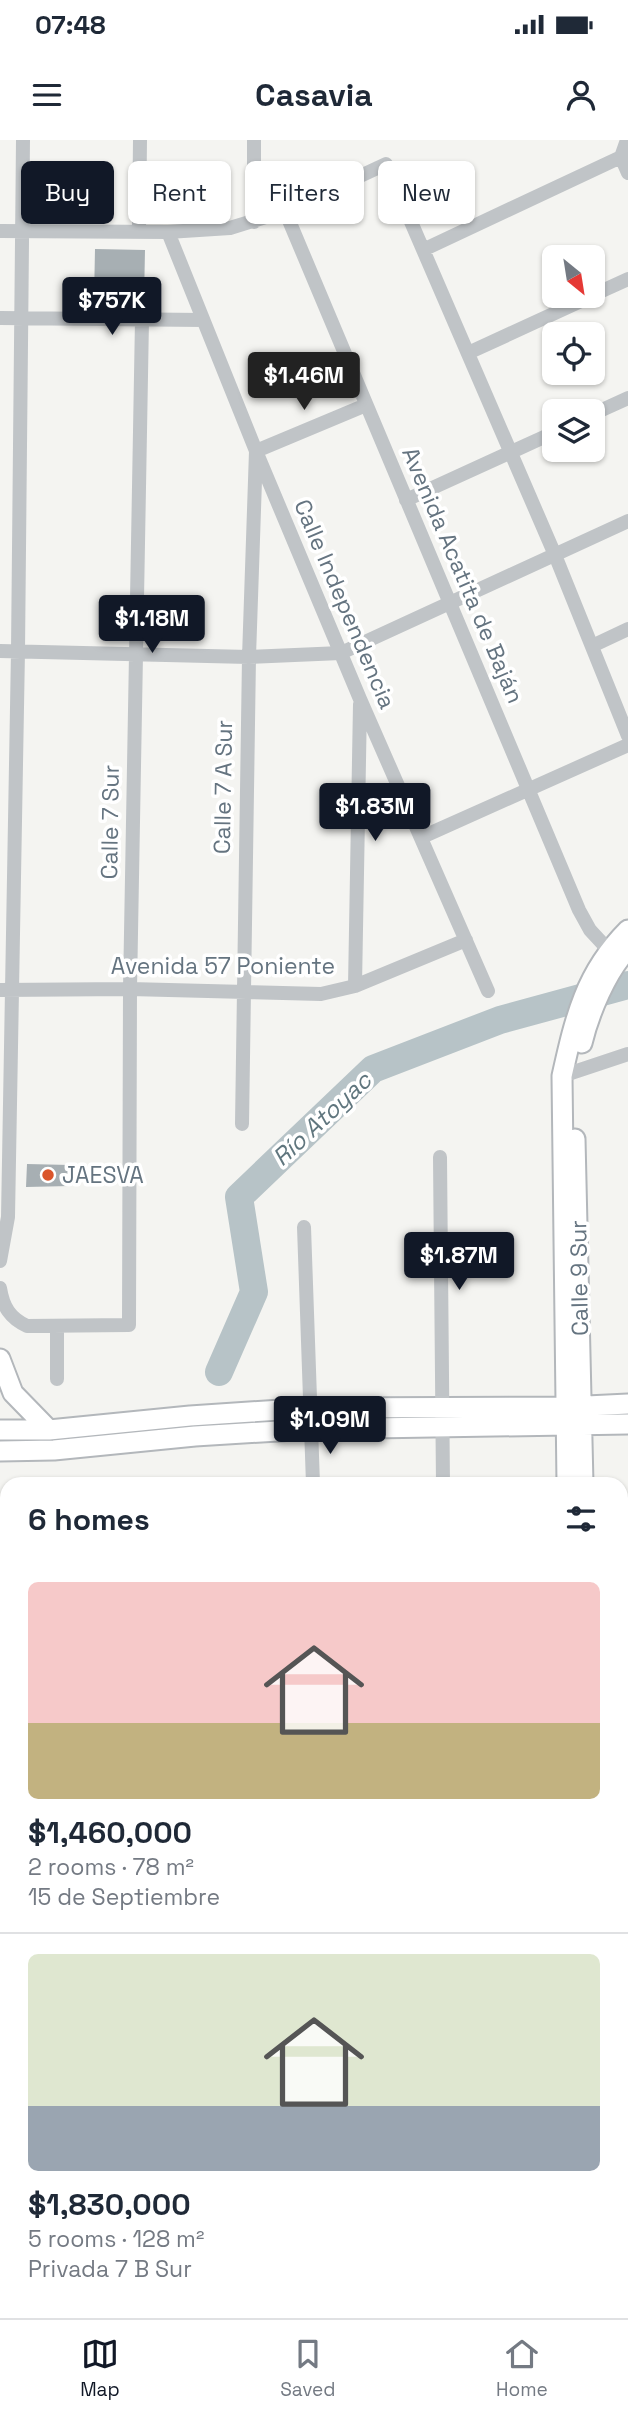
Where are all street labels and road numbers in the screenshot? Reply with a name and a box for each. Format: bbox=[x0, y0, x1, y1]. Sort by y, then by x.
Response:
street label: Avenida Acatita de Baján bbox=[395, 442, 531, 708]
street label: Calle Independencia bbox=[287, 495, 403, 713]
street label: Calle 7 A Sur bbox=[207, 720, 239, 854]
street label: Calle 7 Sur bbox=[94, 764, 126, 880]
street label: Avenida 57 Poniente bbox=[111, 951, 335, 981]
street label: Calle 9 Sur bbox=[563, 1220, 595, 1336]

